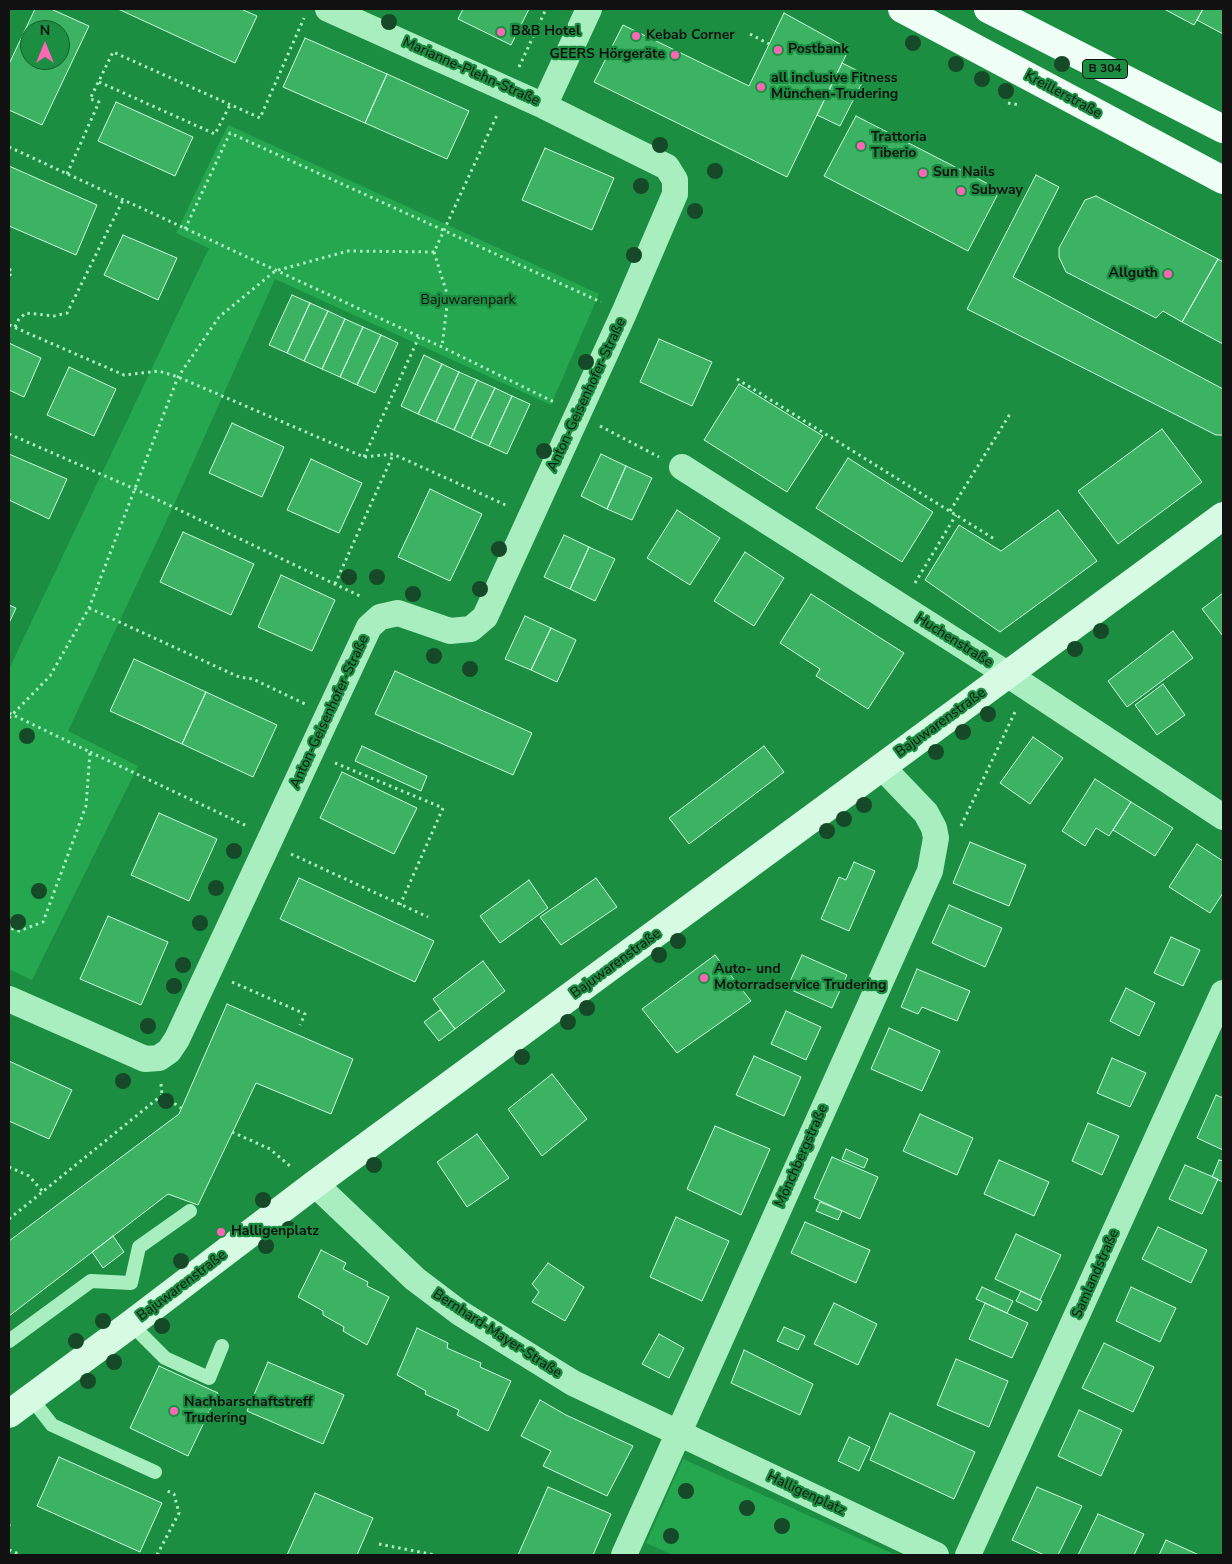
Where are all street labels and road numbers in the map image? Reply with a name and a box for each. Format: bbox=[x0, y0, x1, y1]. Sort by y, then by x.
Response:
street label: Marianne-Plehn-Straße bbox=[400, 34, 542, 110]
road number: B 304 bbox=[1082, 60, 1128, 78]
street label: Kreillerstraße bbox=[1022, 68, 1104, 122]
street label: Anton-Geisenhofer-Straße bbox=[544, 316, 630, 474]
street label: Huchenstraße bbox=[912, 610, 996, 672]
street label: Anton-Geisenhofer-Straße bbox=[287, 633, 373, 791]
street label: Bajuwarenstraße bbox=[893, 685, 989, 761]
street label: Bajuwarenstraße bbox=[568, 926, 664, 1002]
street label: Mönchbergstraße bbox=[772, 1102, 832, 1210]
street label: Samlandstraße bbox=[1069, 1227, 1123, 1321]
street label: Bajuwarenstraße bbox=[134, 1247, 230, 1325]
street label: Bernhard-Mayer-Straße bbox=[429, 1286, 565, 1382]
street label: Halligenplatz bbox=[764, 1469, 848, 1519]

